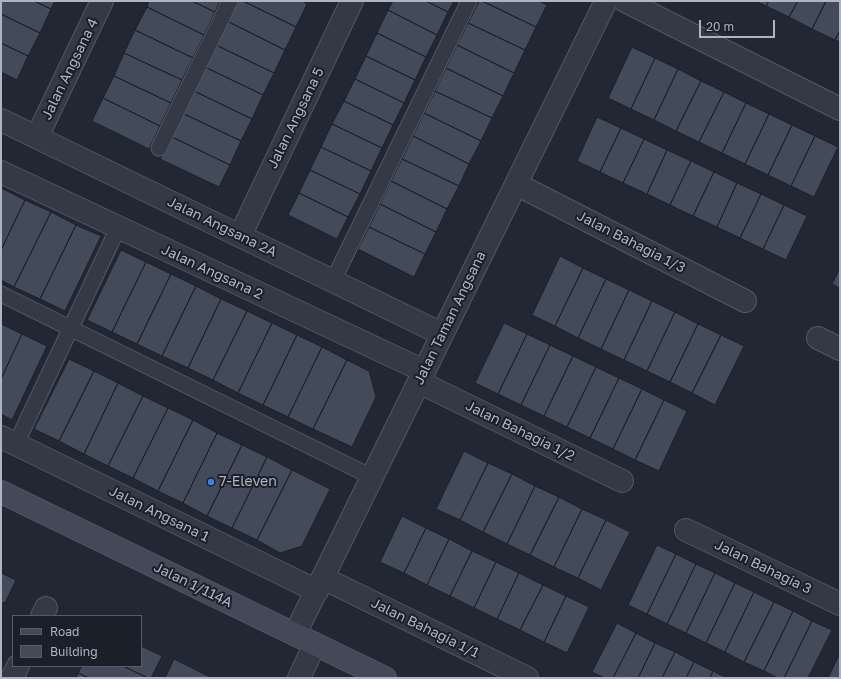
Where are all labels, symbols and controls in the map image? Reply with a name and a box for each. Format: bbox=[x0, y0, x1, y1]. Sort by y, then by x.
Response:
scale bar bbox=[701, 12, 777, 38]
street label: Jalan Angsana 4 bbox=[38, 16, 102, 122]
text: 20 m bbox=[706, 19, 734, 34]
street label: Jalan Angsana 5 bbox=[264, 65, 328, 171]
street label: Jalan Angsana 2A bbox=[165, 193, 279, 261]
street label: Jalan Bahagia 1/3 bbox=[574, 207, 688, 277]
street label: Jalan Angsana 2 bbox=[158, 241, 266, 303]
street label: Jalan Taman Angsana bbox=[410, 249, 490, 387]
street label: Jalan Bahagia 1/2 bbox=[463, 397, 577, 465]
place label: 7-Eleven bbox=[219, 474, 277, 490]
marker: 7-Eleven bbox=[206, 477, 216, 487]
street label: Jalan Angsana 1 bbox=[106, 483, 212, 545]
street label: Jalan Bahagia 3 bbox=[712, 536, 814, 598]
street label: Jalan 1/114A bbox=[151, 559, 235, 611]
street label: Jalan Bahagia 1/1 bbox=[368, 595, 482, 661]
legend bbox=[12, 615, 142, 667]
text: Road bbox=[50, 624, 79, 639]
text: Building bbox=[50, 644, 98, 659]

